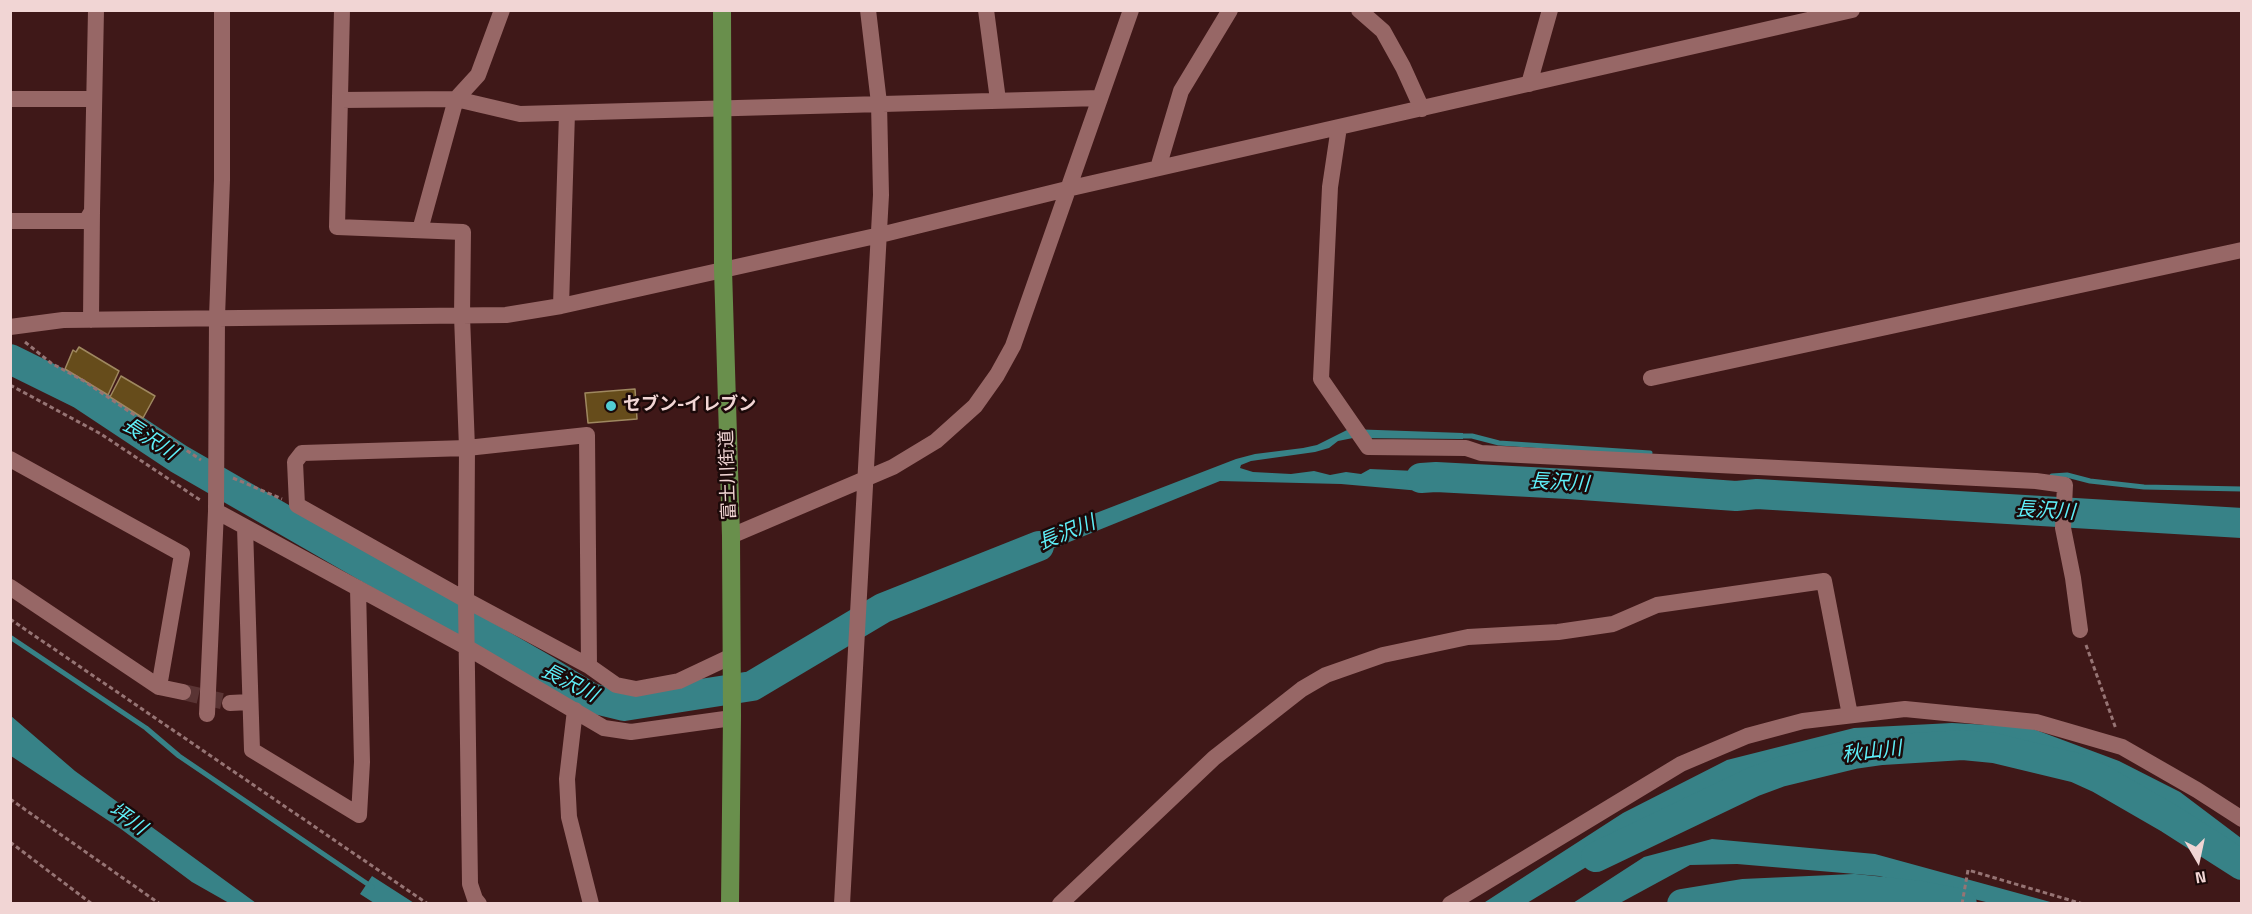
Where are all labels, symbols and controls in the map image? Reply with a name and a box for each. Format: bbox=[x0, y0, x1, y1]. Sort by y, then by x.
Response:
place label: セブン-イレブン bbox=[623, 395, 756, 417]
marker: セブン-イレブン bbox=[604, 399, 618, 413]
water label: 長沢川 bbox=[117, 414, 181, 466]
street label: 富士川街道 bbox=[717, 430, 741, 520]
water label: 長沢川 bbox=[1528, 470, 1590, 498]
water label: 長沢川 bbox=[2014, 498, 2076, 526]
water label: 長沢川 bbox=[1035, 512, 1099, 556]
water label: 長沢川 bbox=[537, 660, 601, 708]
water label: 秋山川 bbox=[1841, 737, 1903, 769]
water label: 坪川 bbox=[104, 799, 150, 841]
north arrow bbox=[2168, 830, 2228, 890]
text: N bbox=[2193, 865, 2208, 890]

